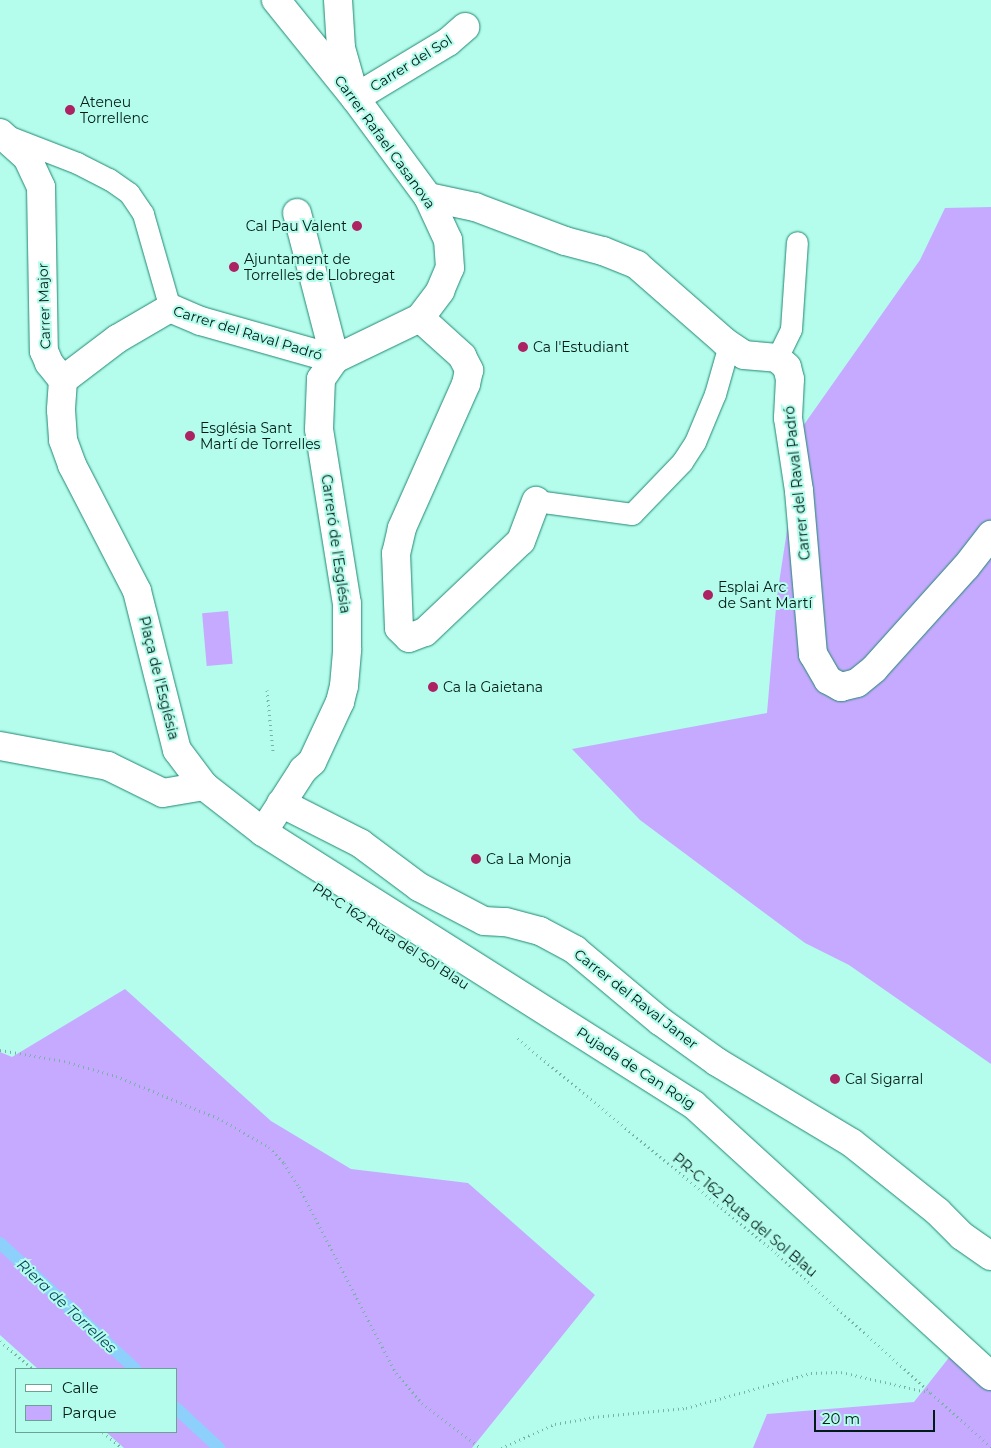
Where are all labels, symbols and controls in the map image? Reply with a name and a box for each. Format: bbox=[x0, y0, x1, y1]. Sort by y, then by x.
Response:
street label: Carrer del Sol bbox=[367, 31, 455, 95]
street label: Carrer Rafael Casanova bbox=[331, 72, 439, 212]
place label: Ateneu Torrellenc bbox=[80, 94, 149, 126]
marker: Ateneu Torrellenc bbox=[64, 104, 76, 116]
place label: Cal Pau Valent bbox=[246, 218, 347, 234]
marker: Cal Pau Valent bbox=[351, 220, 363, 232]
place label: Ajuntament de Torrelles de Llobregat bbox=[244, 251, 395, 284]
marker: Ajuntament de Torrelles de Llobregat bbox=[228, 261, 240, 273]
street label: Carrer Major bbox=[34, 262, 54, 350]
street label: Carrer del Raval Padró bbox=[171, 302, 325, 364]
place label: Ca l'Estudiant bbox=[533, 339, 629, 355]
marker: Ca l'Estudiant bbox=[517, 341, 529, 353]
street label: Carrer del Raval Padró bbox=[781, 405, 813, 561]
place label: Església Sant Martí de Torrelles bbox=[200, 420, 320, 452]
marker: Església Sant Martí de Torrelles bbox=[184, 430, 196, 442]
street label: Carreró de l'Església bbox=[318, 473, 354, 615]
place label: Esplai Arc de Sant Martí bbox=[718, 579, 812, 612]
marker: Esplai Arc de Sant Martí bbox=[702, 589, 714, 601]
street label: Plaça de l'Església bbox=[136, 614, 182, 742]
place label: Ca la Gaietana bbox=[443, 679, 543, 695]
marker: Ca la Gaietana bbox=[427, 681, 439, 693]
place label: Ca La Monja bbox=[486, 851, 572, 867]
marker: Ca La Monja bbox=[470, 853, 482, 865]
street label: PR-C 162 Ruta del Sol Blau bbox=[310, 879, 472, 993]
street label: Carrer del Raval Janer bbox=[571, 946, 701, 1052]
street label: Pujada de Can Roig bbox=[574, 1023, 698, 1113]
place label: Cal Sigarral bbox=[845, 1071, 923, 1087]
marker: Cal Sigarral bbox=[829, 1073, 841, 1085]
street label: PR-C 162 Ruta del Sol Blau bbox=[669, 1150, 821, 1280]
water label: Riera de Torrelles bbox=[14, 1255, 120, 1357]
legend bbox=[15, 1368, 178, 1433]
text: Calle bbox=[62, 1378, 99, 1397]
scale bar bbox=[816, 1400, 937, 1432]
text: Parque bbox=[62, 1403, 117, 1422]
text: 20 m bbox=[822, 1409, 860, 1428]

